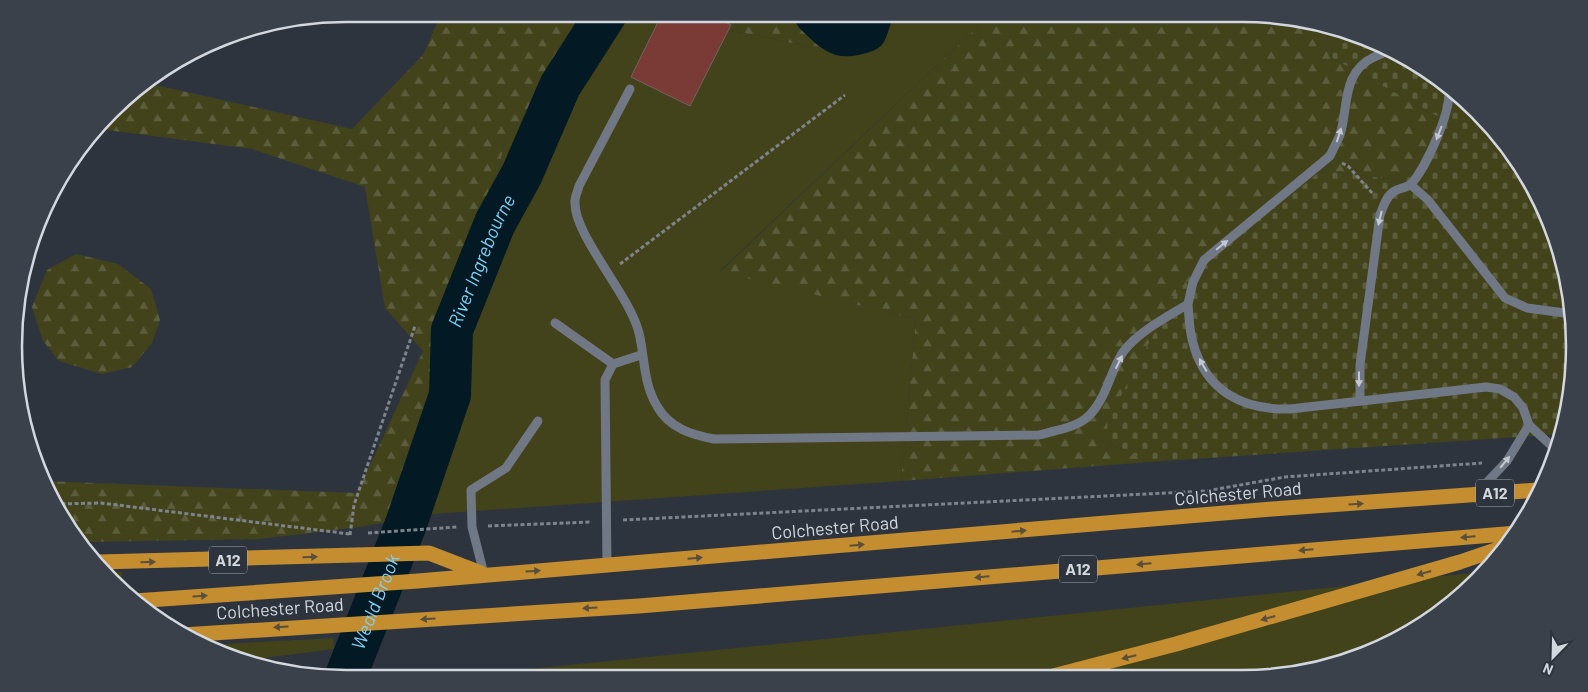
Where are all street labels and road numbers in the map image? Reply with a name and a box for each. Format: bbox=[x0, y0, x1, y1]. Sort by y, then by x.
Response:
street label: Colchester Road bbox=[1173, 476, 1302, 510]
road number: A12 bbox=[1476, 479, 1514, 506]
street label: Colchester Road bbox=[770, 510, 899, 544]
road number: A12 bbox=[209, 546, 247, 574]
road number: A12 bbox=[1059, 556, 1097, 582]
street label: Colchester Road bbox=[215, 593, 344, 623]

